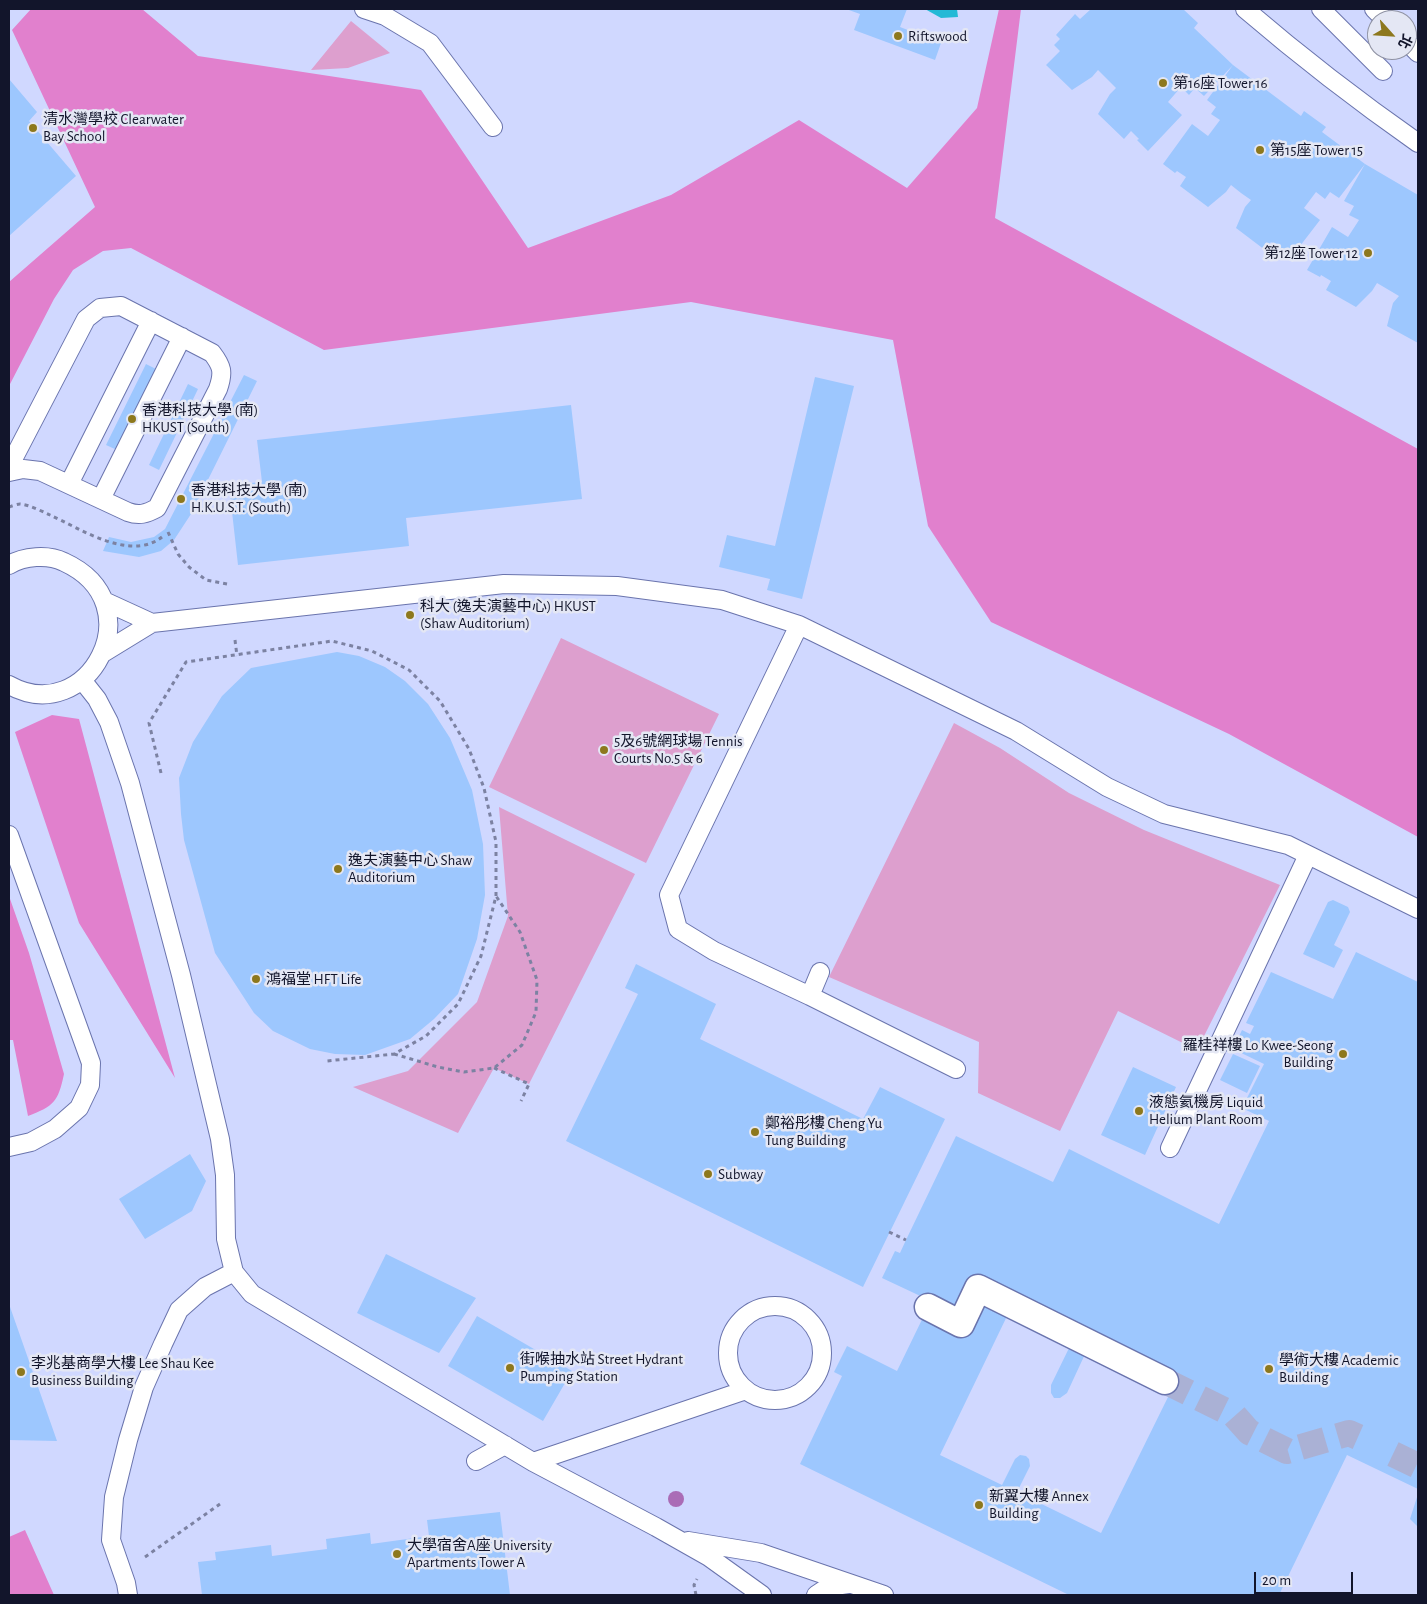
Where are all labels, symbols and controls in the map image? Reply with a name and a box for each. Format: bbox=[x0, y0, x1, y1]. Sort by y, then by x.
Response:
north arrow bbox=[1367, 10, 1417, 60]
place label: Riftswood bbox=[908, 27, 967, 45]
marker: Riftswood bbox=[892, 30, 904, 42]
text: 北 bbox=[1395, 32, 1414, 50]
place label: 第16座 Tower 16 bbox=[1173, 74, 1268, 92]
marker: 第16座 Tower 16 bbox=[1157, 77, 1169, 89]
place label: 清水灣學校 Clearwater Bay School bbox=[43, 110, 184, 145]
marker: 清水灣學校 Clearwater Bay School bbox=[27, 122, 39, 134]
place label: 第15座 Tower 15 bbox=[1270, 141, 1363, 159]
marker: 第15座 Tower 15 bbox=[1254, 144, 1266, 156]
place label: 第12座 Tower 12 bbox=[1264, 244, 1358, 262]
marker: 第12座 Tower 12 bbox=[1362, 247, 1374, 259]
place label: 香港科技大學 (南) HKUST (South) bbox=[142, 401, 258, 436]
marker: 香港科技大學 (南) HKUST (South) bbox=[126, 413, 138, 425]
place label: 香港科技大學 (南) H.K.U.S.T. (South) bbox=[191, 481, 307, 516]
marker: 香港科技大學 (南) H.K.U.S.T. (South) bbox=[175, 493, 187, 505]
place label: 科大 (逸夫演藝中心) HKUST (Shaw Auditorium) bbox=[420, 597, 596, 632]
marker: 科大 (逸夫演藝中心) HKUST (Shaw Auditorium) bbox=[404, 609, 416, 621]
place label: 5及6號網球場 Tennis Courts No.5 & 6 bbox=[614, 732, 743, 767]
marker: 5及6號網球場 Tennis Courts No.5 & 6 bbox=[598, 744, 610, 756]
place label: 逸夫演藝中心 Shaw Auditorium bbox=[348, 851, 472, 886]
marker: 逸夫演藝中心 Shaw Auditorium bbox=[332, 863, 344, 875]
place label: 鴻福堂 HFT Life bbox=[266, 970, 361, 988]
marker: 鴻福堂 HFT Life bbox=[250, 973, 262, 985]
place label: 羅桂祥樓 Lo Kwee-Seong Building bbox=[1183, 1036, 1333, 1071]
marker: 羅桂祥樓 Lo Kwee-Seong Building bbox=[1337, 1048, 1349, 1060]
place label: 液態氦機房 Liquid Helium Plant Room bbox=[1149, 1093, 1263, 1128]
marker: 液態氦機房 Liquid Helium Plant Room bbox=[1133, 1105, 1145, 1117]
place label: 鄭裕彤樓 Cheng Yu Tung Building bbox=[765, 1114, 882, 1149]
marker: 鄭裕彤樓 Cheng Yu Tung Building bbox=[749, 1126, 761, 1138]
place label: Subway bbox=[718, 1165, 763, 1183]
marker: Subway bbox=[702, 1168, 714, 1180]
place label: 街喉抽水站 Street Hydrant Pumping Station bbox=[520, 1350, 683, 1385]
place label: 學術大樓 Academic Building bbox=[1279, 1351, 1399, 1386]
place label: 李兆基商學大樓 Lee Shau Kee Business Building bbox=[31, 1354, 214, 1389]
marker: 街喉抽水站 Street Hydrant Pumping Station bbox=[504, 1362, 516, 1374]
marker: 學術大樓 Academic Building bbox=[1263, 1363, 1275, 1375]
marker: 李兆基商學大樓 Lee Shau Kee Business Building bbox=[15, 1366, 27, 1378]
place label: 新翼大樓 Annex Building bbox=[989, 1487, 1089, 1522]
marker: 新翼大樓 Annex Building bbox=[973, 1499, 985, 1511]
place label: 大學宿舍A座 University Apartments Tower A bbox=[407, 1536, 552, 1571]
marker: 大學宿舍A座 University Apartments Tower A bbox=[391, 1548, 403, 1560]
scale bar bbox=[1257, 1562, 1356, 1594]
text: 20 m bbox=[1262, 1573, 1291, 1588]

